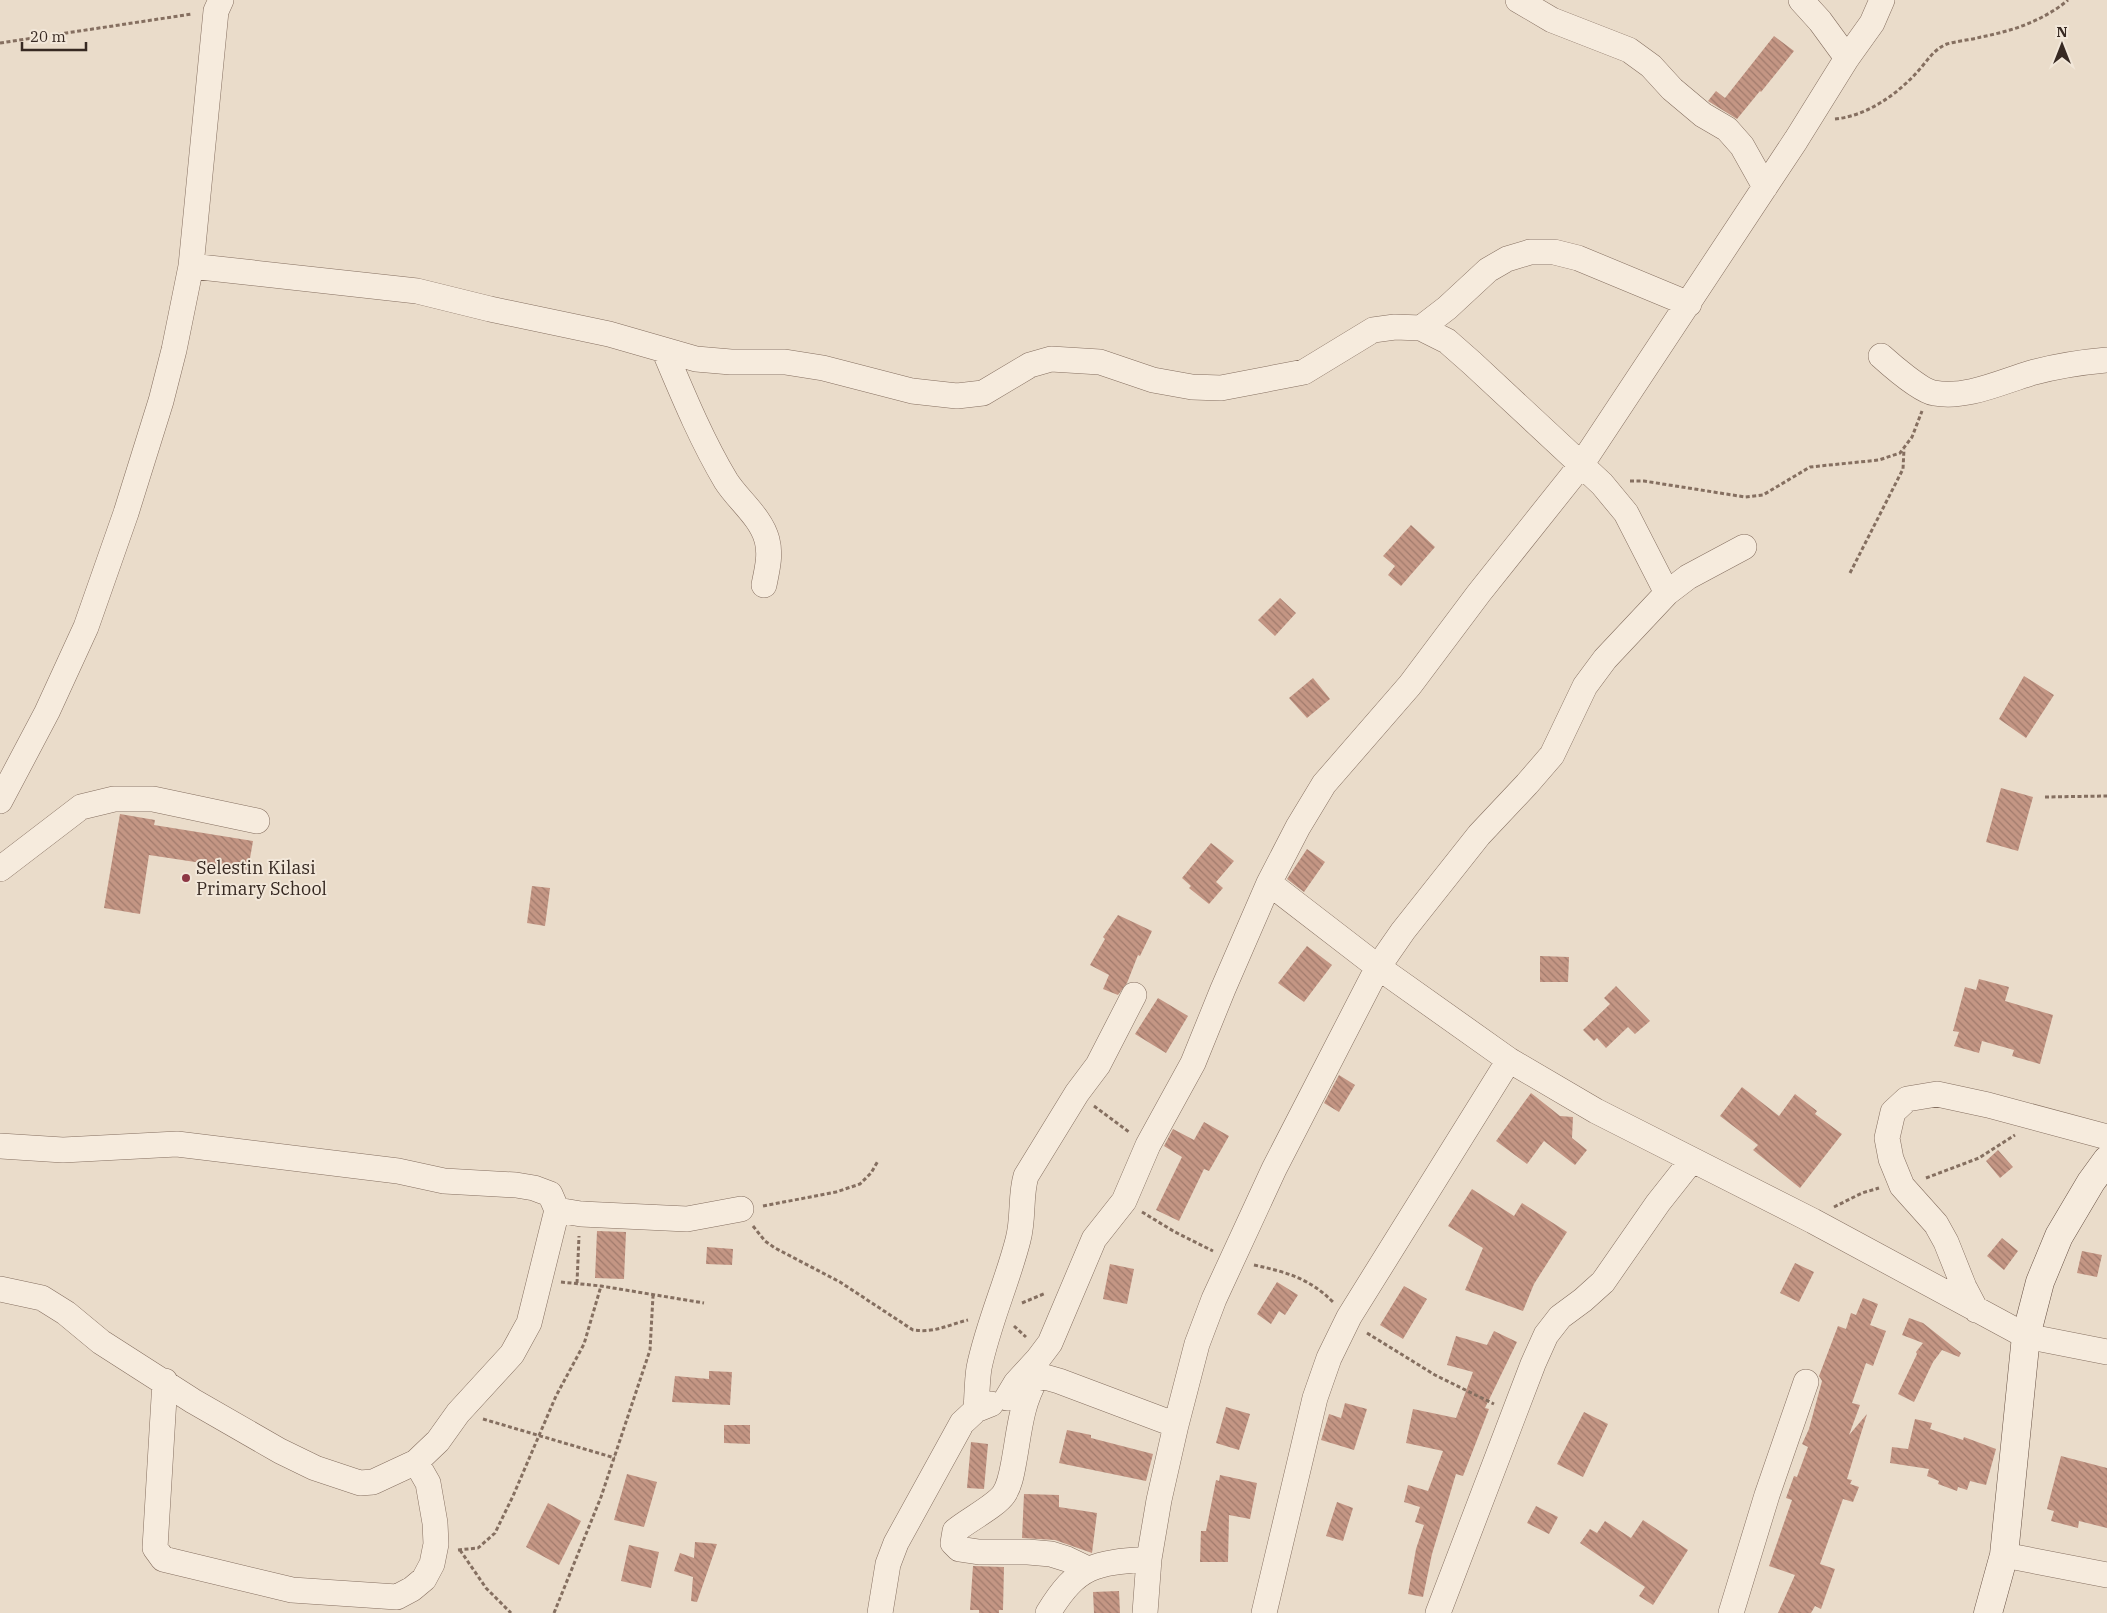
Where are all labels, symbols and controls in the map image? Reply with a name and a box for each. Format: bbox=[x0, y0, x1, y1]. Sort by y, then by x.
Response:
scale bar bbox=[22, 20, 86, 52]
north arrow bbox=[2037, 20, 2087, 70]
text: N bbox=[2056, 23, 2068, 41]
text: 20 m bbox=[30, 27, 66, 46]
place label: Selestin Kilasi Primary School bbox=[196, 856, 327, 900]
marker: Selestin Kilasi Primary School bbox=[180, 872, 192, 884]

